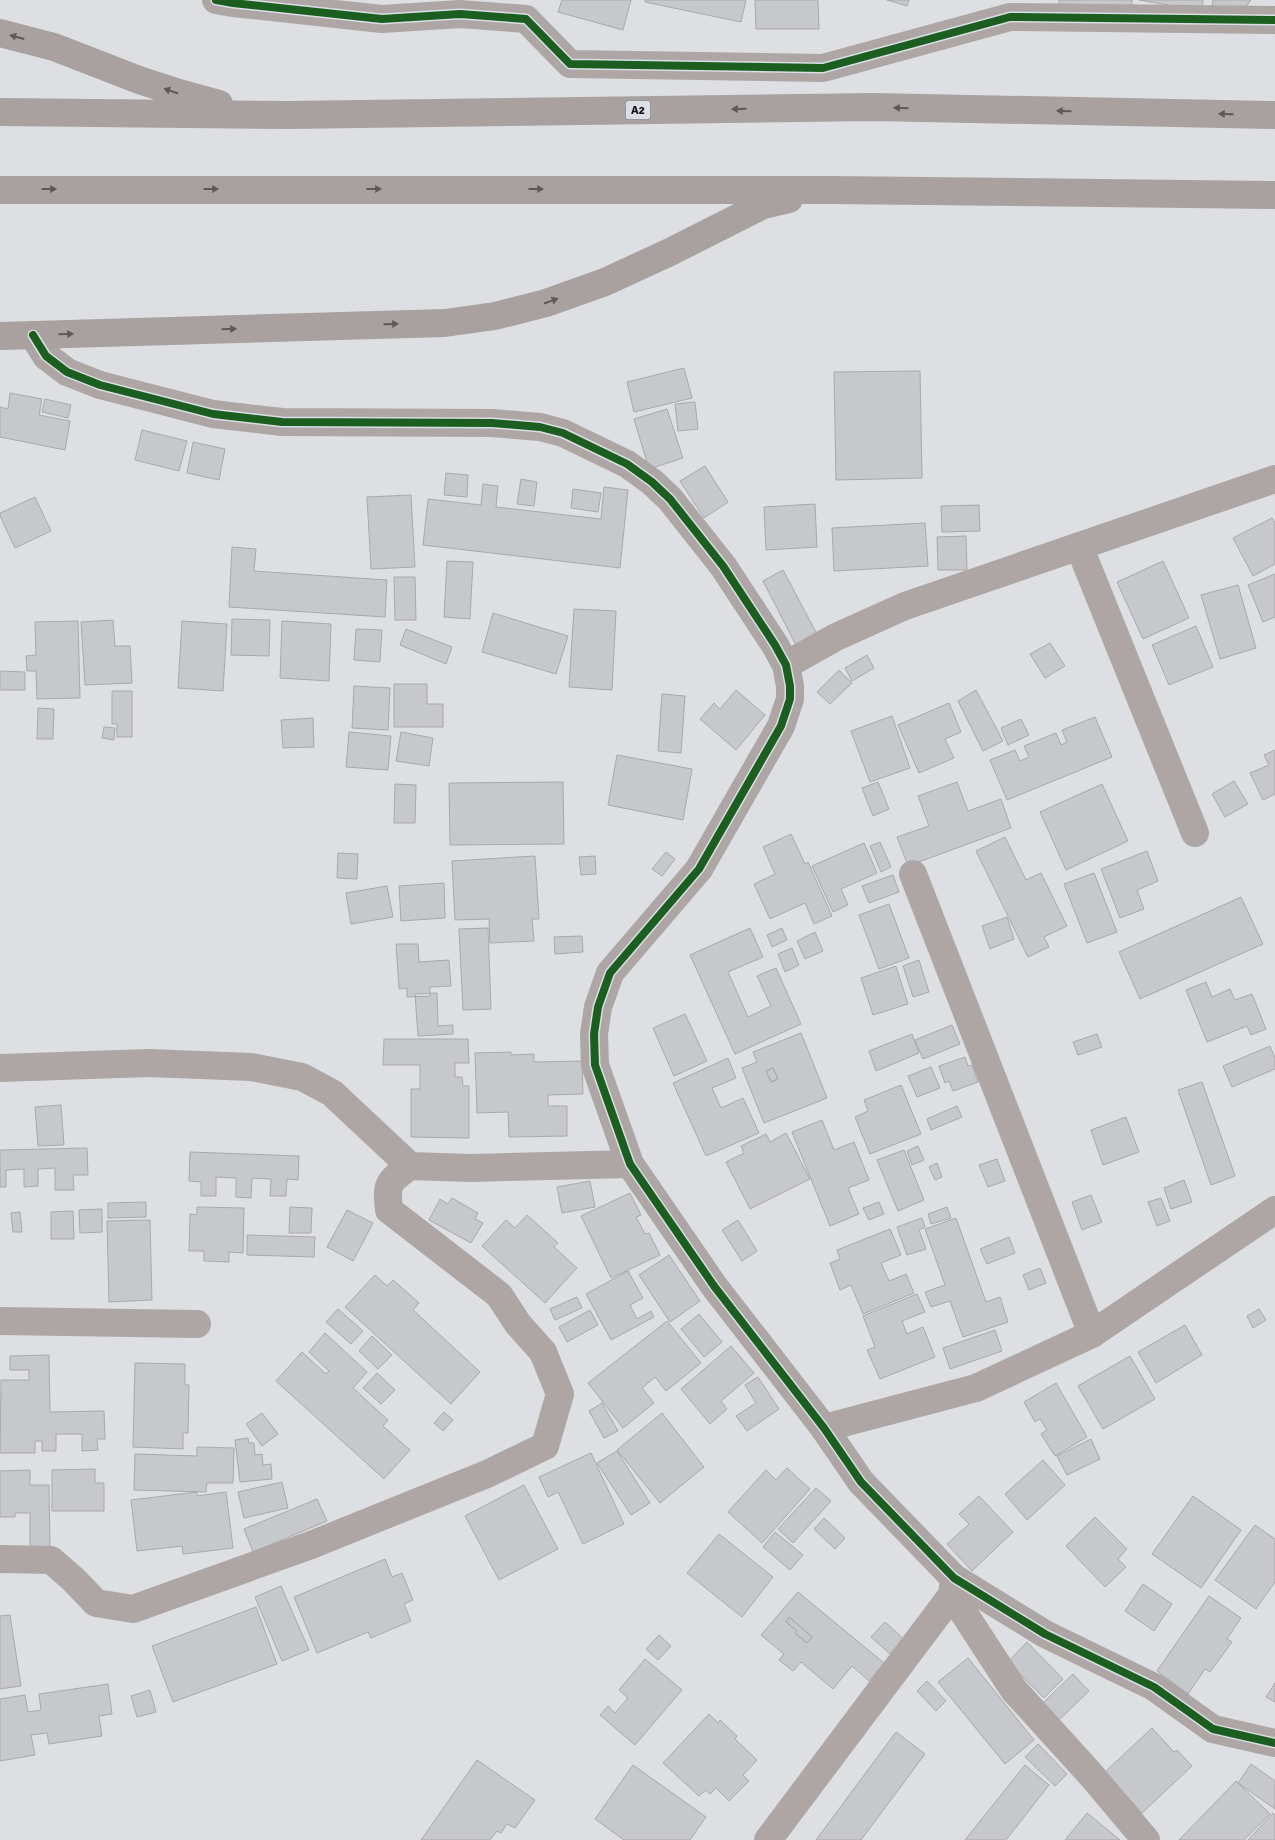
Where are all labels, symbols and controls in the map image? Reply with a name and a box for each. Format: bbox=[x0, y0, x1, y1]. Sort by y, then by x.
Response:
one-way arrow bbox=[10, 33, 25, 41]
one-way arrow bbox=[163, 86, 178, 94]
road number: A2 bbox=[626, 100, 650, 120]
one-way arrow bbox=[893, 103, 909, 111]
one-way arrow bbox=[731, 105, 747, 113]
one-way arrow bbox=[1056, 107, 1072, 115]
one-way arrow bbox=[1218, 110, 1234, 118]
one-way arrow bbox=[41, 185, 57, 193]
one-way arrow bbox=[203, 185, 219, 193]
one-way arrow bbox=[366, 185, 382, 193]
one-way arrow bbox=[528, 185, 544, 193]
one-way arrow bbox=[544, 297, 559, 305]
one-way arrow bbox=[383, 320, 399, 328]
one-way arrow bbox=[221, 325, 237, 333]
one-way arrow bbox=[58, 330, 74, 338]

